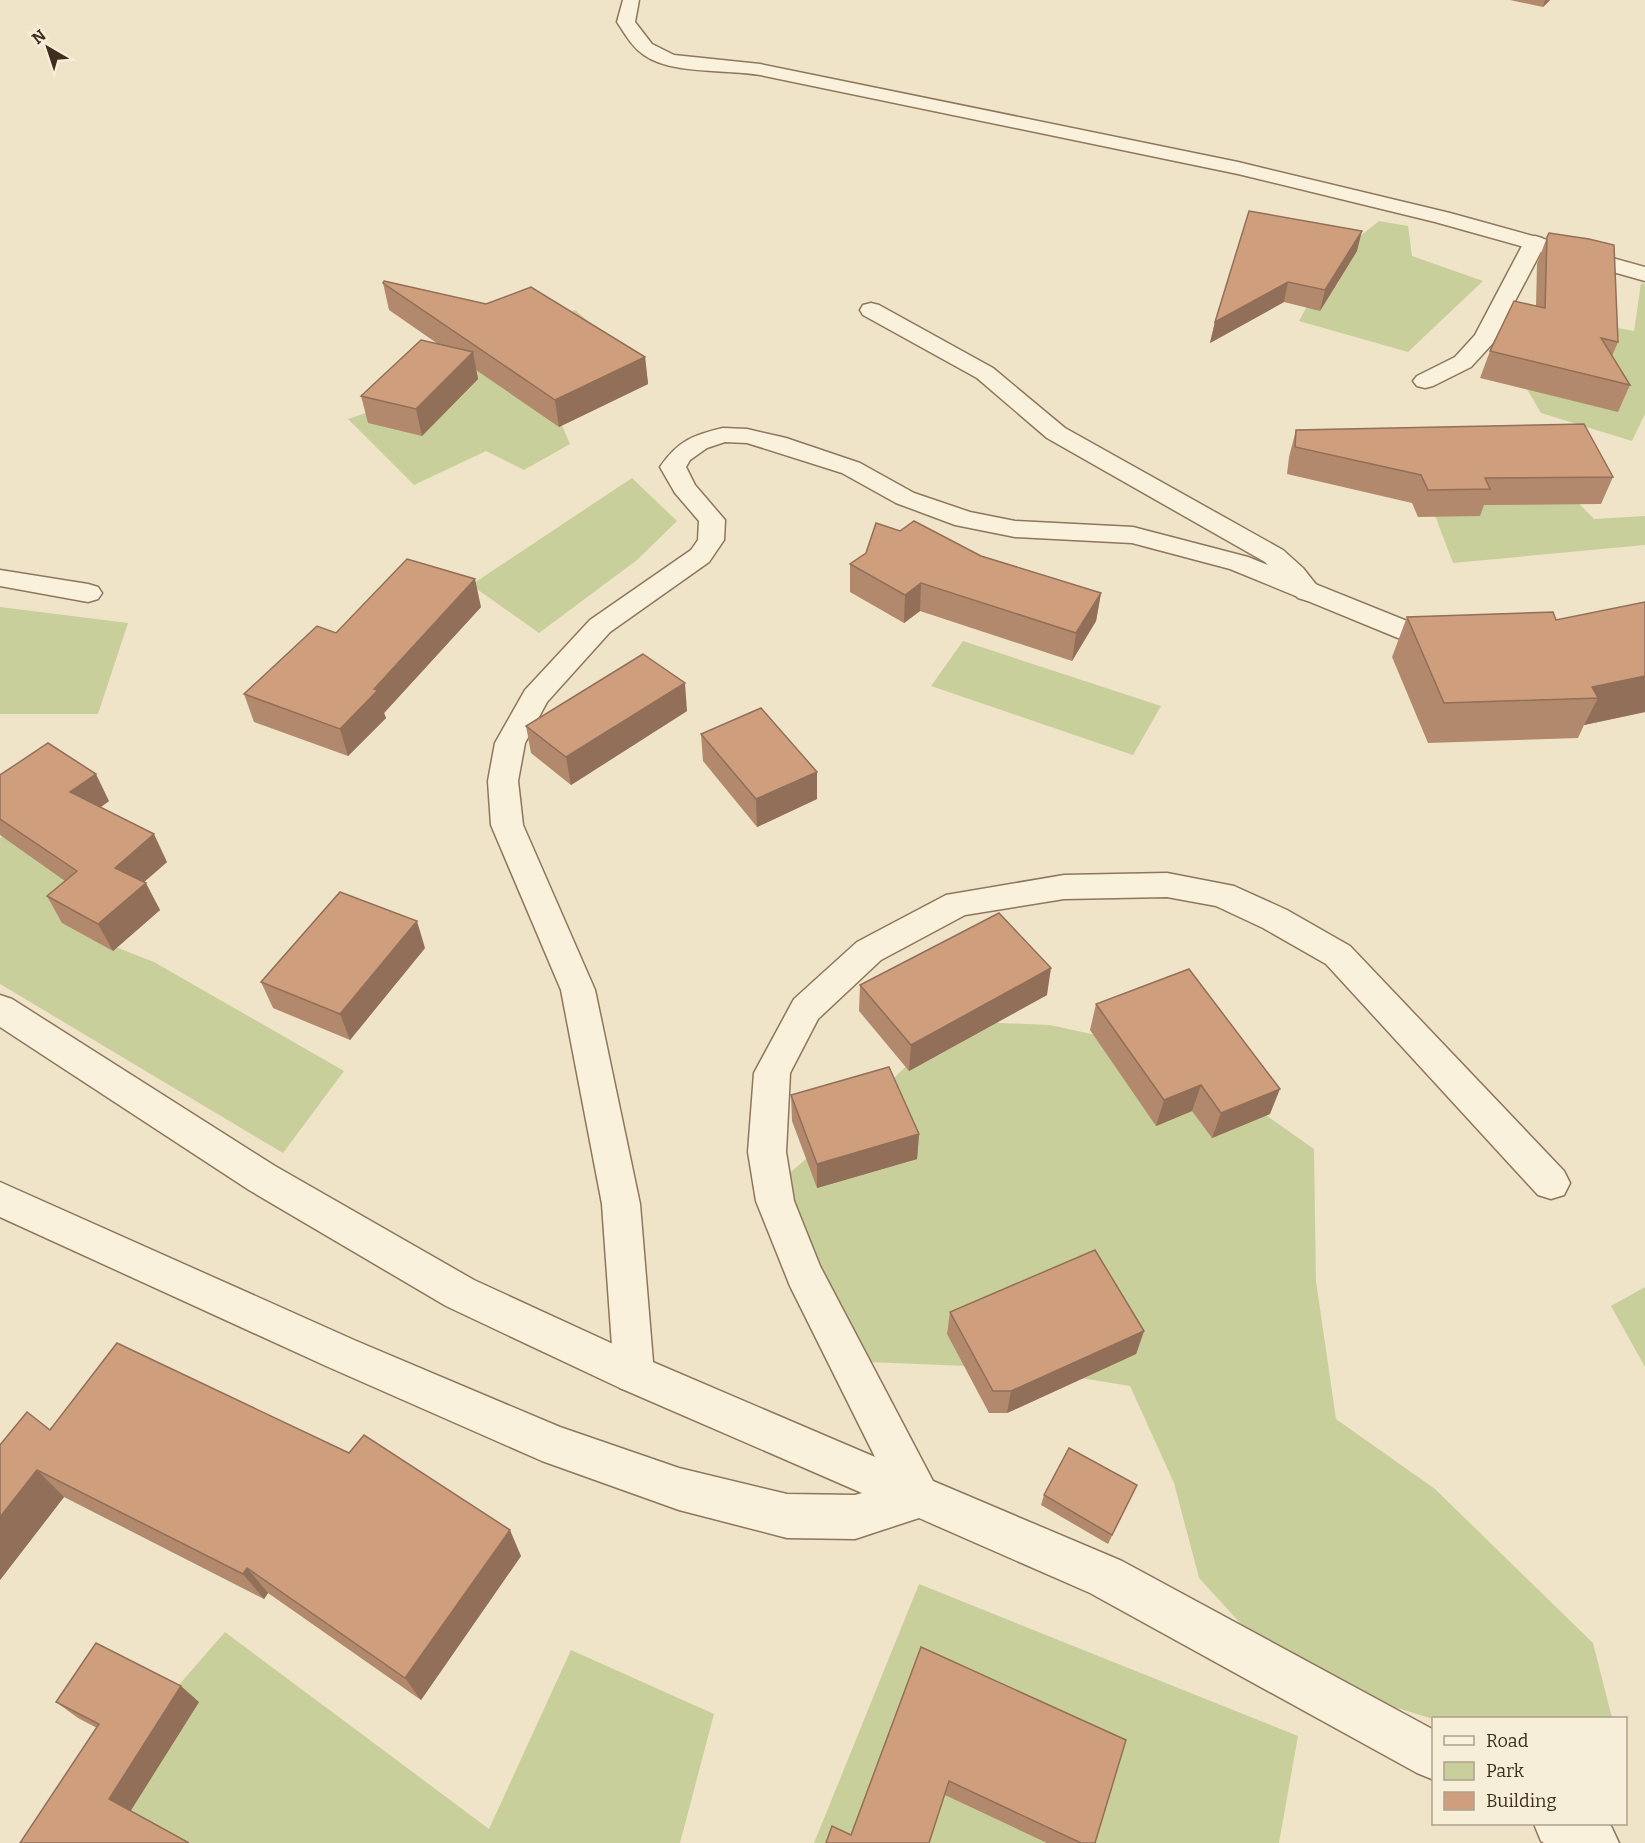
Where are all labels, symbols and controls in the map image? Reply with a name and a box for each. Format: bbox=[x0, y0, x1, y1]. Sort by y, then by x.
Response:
north arrow bbox=[18, 18, 78, 78]
text: N bbox=[28, 25, 50, 48]
legend bbox=[1432, 1717, 1627, 1825]
text: Road bbox=[1486, 1730, 1529, 1752]
text: Park bbox=[1486, 1760, 1525, 1782]
text: Building bbox=[1486, 1790, 1557, 1812]

